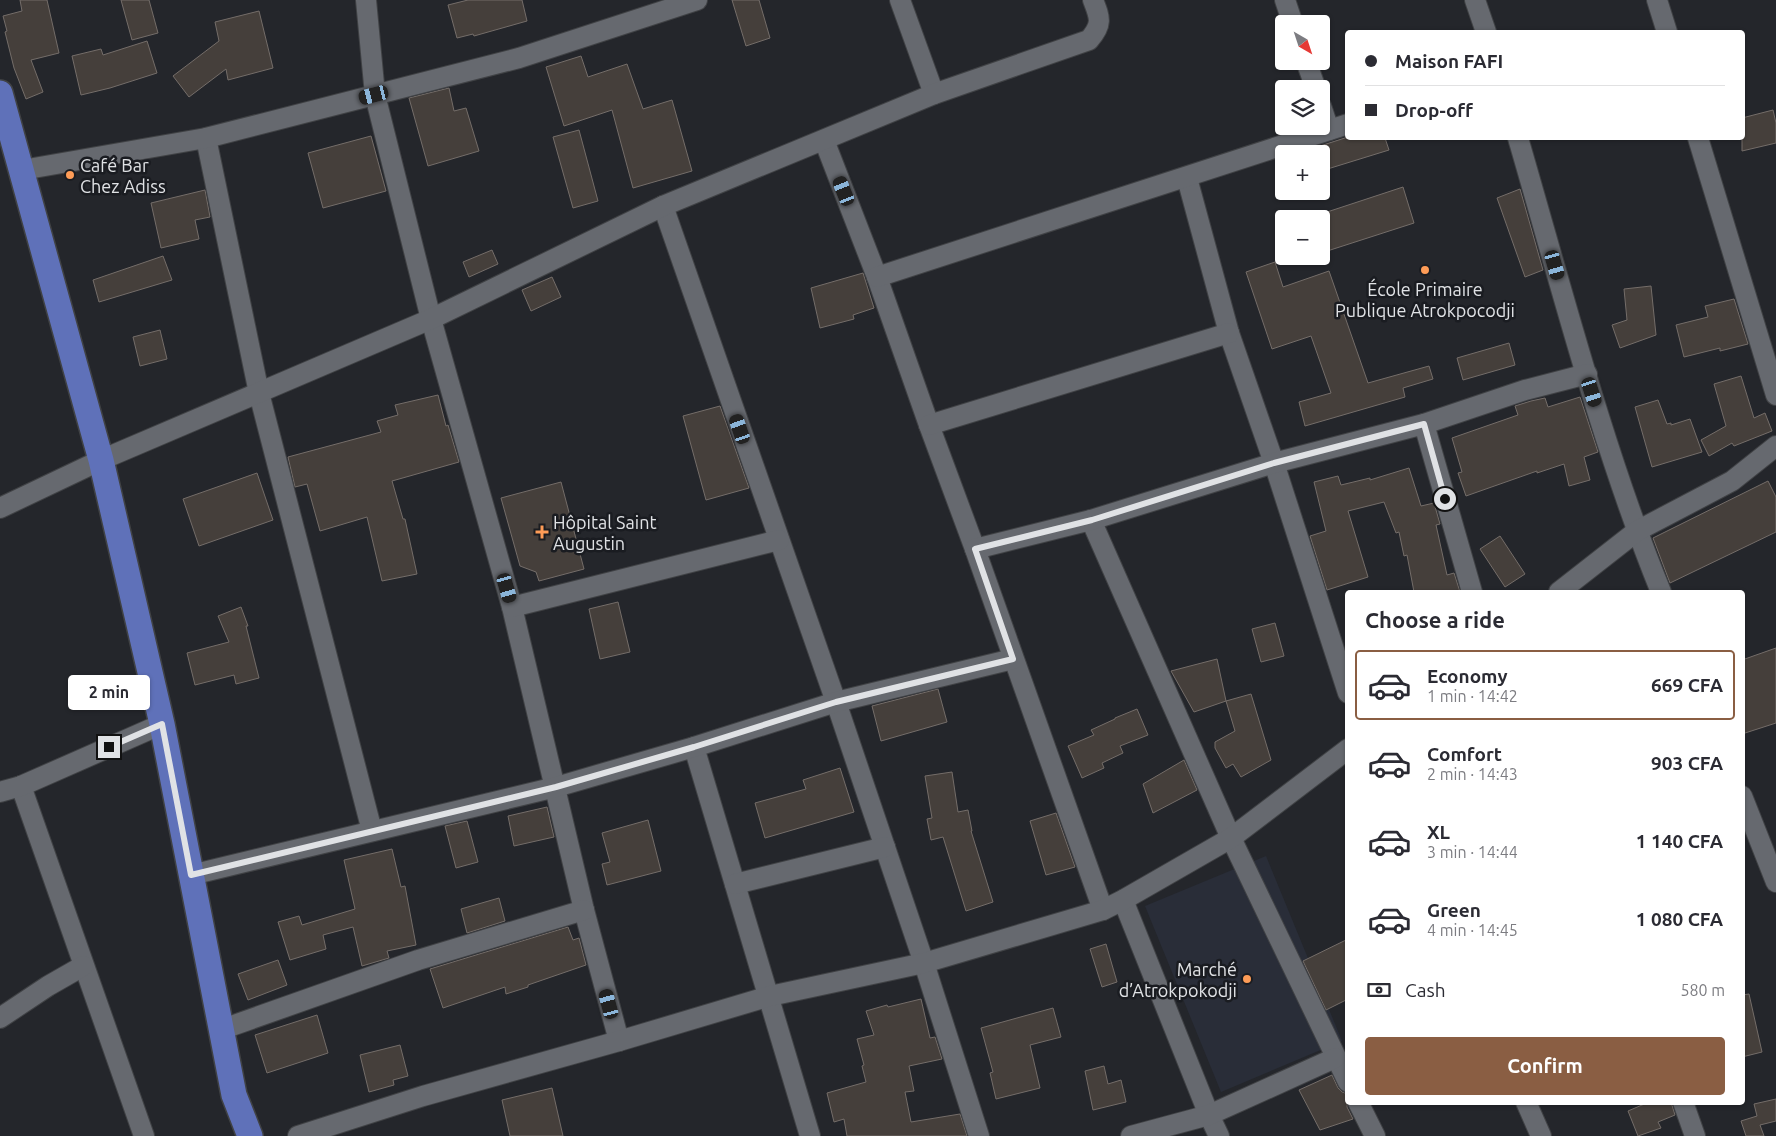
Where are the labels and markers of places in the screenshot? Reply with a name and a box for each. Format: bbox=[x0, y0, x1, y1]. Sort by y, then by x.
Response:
place label: Café Bar Chez Adiss bbox=[80, 155, 166, 196]
marker: Café Bar Chez Adiss bbox=[64, 169, 76, 181]
marker: École Primaire Publique Atrokpocodji bbox=[1419, 264, 1431, 276]
place label: École Primaire Publique Atrokpocodji bbox=[1335, 278, 1515, 320]
place label: Hôpital Saint Augustin bbox=[553, 512, 657, 553]
marker: Hôpital Saint Augustin bbox=[535, 525, 549, 539]
place label: Marché d’Atrokpokodji bbox=[1119, 959, 1237, 1000]
marker: Marché d’Atrokpokodji bbox=[1241, 973, 1253, 985]

